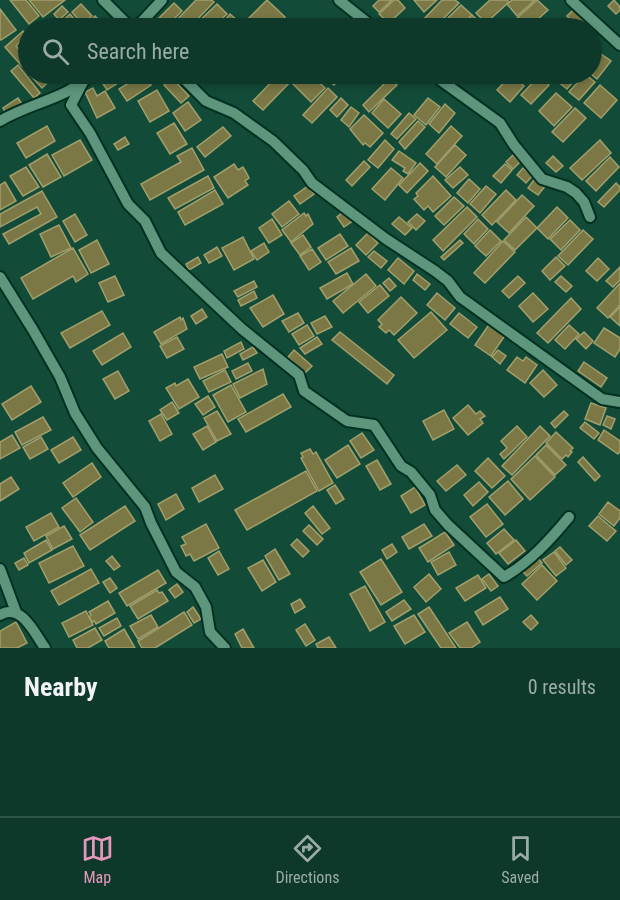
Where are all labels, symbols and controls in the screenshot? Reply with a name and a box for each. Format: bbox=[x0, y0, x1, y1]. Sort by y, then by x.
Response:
search box bbox=[18, 18, 602, 84]
icon: search bbox=[39, 35, 72, 68]
text: Search here bbox=[87, 39, 189, 64]
text: Nearby bbox=[24, 672, 98, 702]
text: 0 results bbox=[528, 675, 596, 699]
tab: Map bbox=[81, 832, 114, 887]
tab: Directions bbox=[276, 832, 339, 887]
tab: Saved bbox=[501, 832, 539, 887]

